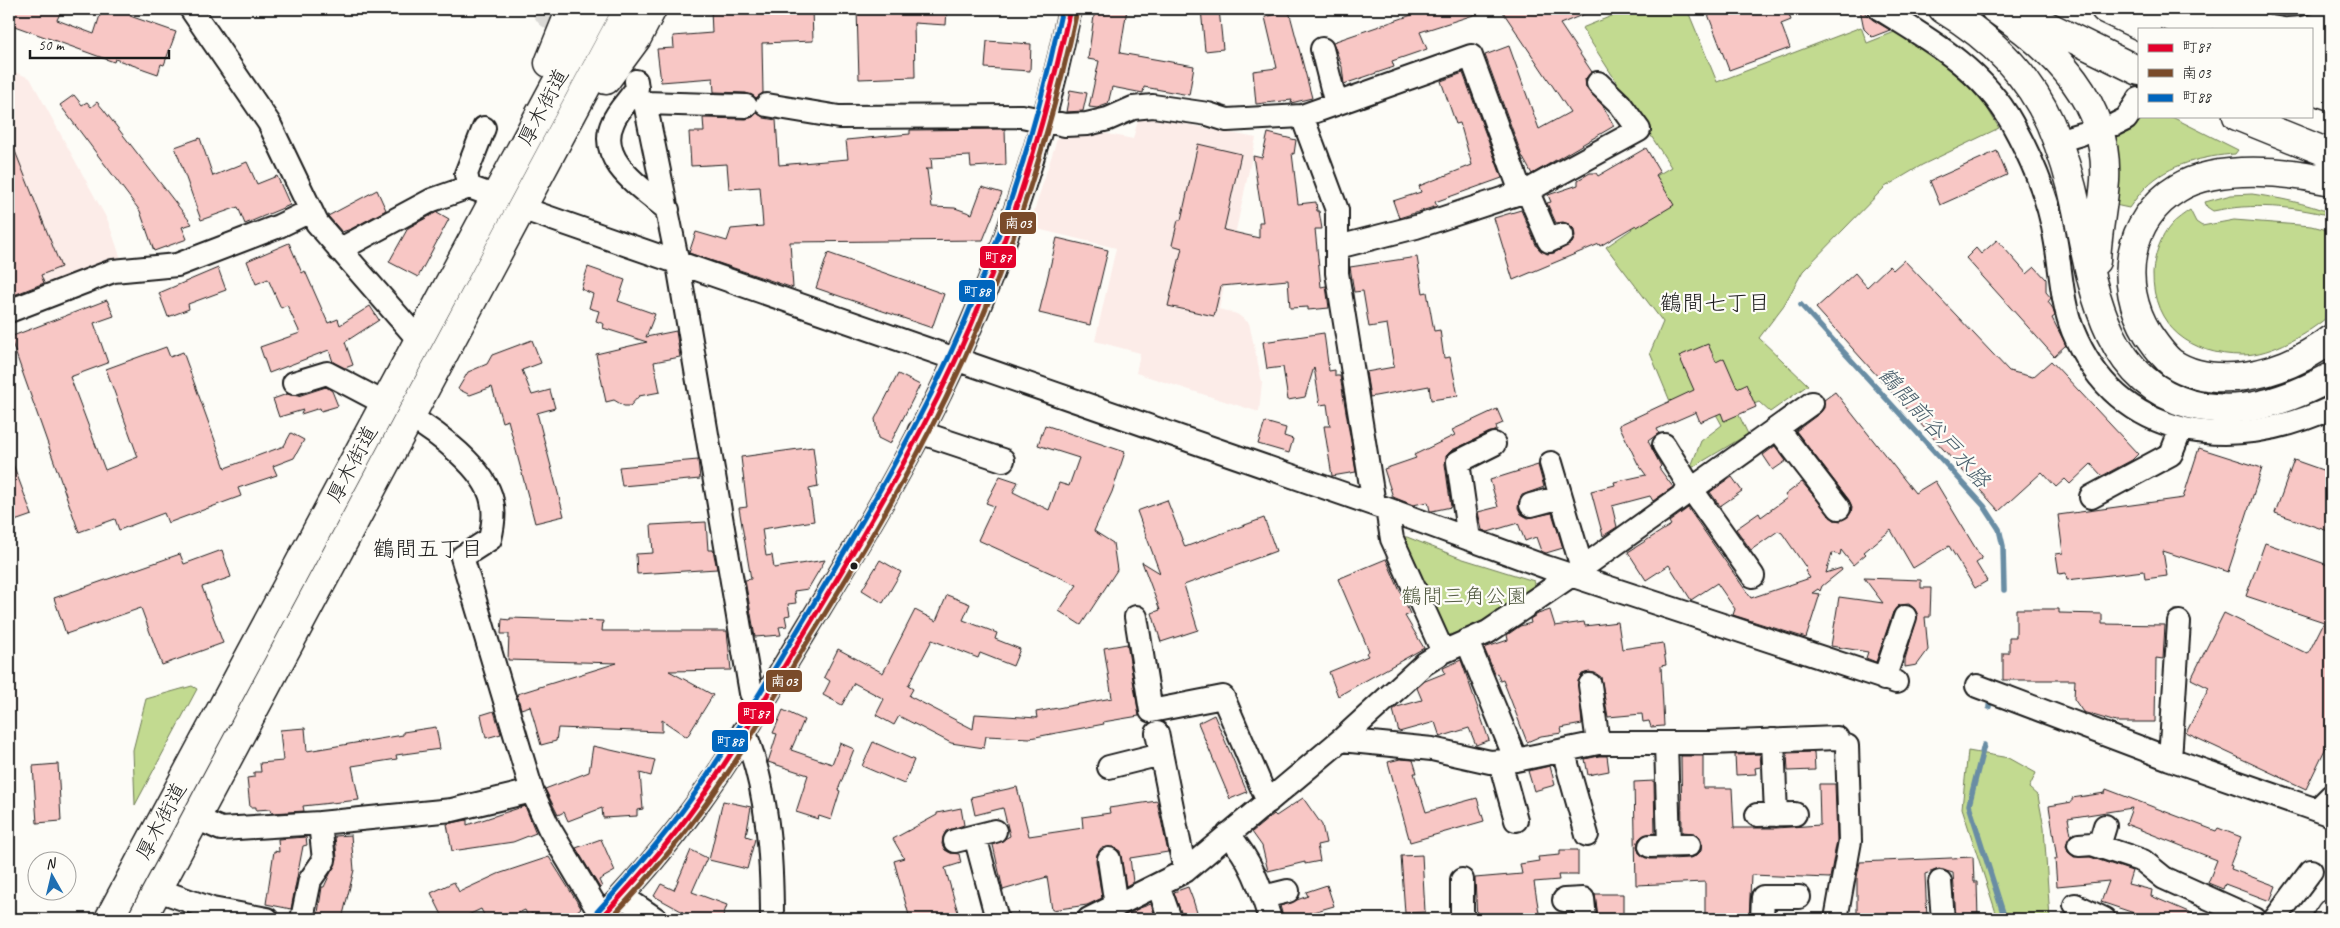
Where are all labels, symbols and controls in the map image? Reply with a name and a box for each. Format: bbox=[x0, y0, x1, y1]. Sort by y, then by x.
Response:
scale bar bbox=[30, 28, 169, 60]
legend bbox=[2138, 28, 2312, 118]
text: 50 m bbox=[38, 36, 65, 55]
text: 町87 bbox=[2182, 38, 2212, 57]
street label: 厚木街道 bbox=[512, 64, 574, 150]
text: 南03 bbox=[2182, 64, 2212, 83]
text: 町88 bbox=[2182, 88, 2212, 107]
line badge: 南03 bbox=[999, 211, 1037, 235]
text: 南03 bbox=[1005, 215, 1033, 232]
line badge: 町87 bbox=[979, 245, 1017, 269]
text: 町87 bbox=[985, 249, 1013, 266]
line badge: 町88 bbox=[958, 279, 996, 303]
text: 町88 bbox=[964, 283, 992, 300]
district label: 鶴間七丁目 bbox=[1660, 289, 1770, 317]
water label: 鶴間前谷戸水路 bbox=[1872, 361, 1998, 496]
street label: 厚木街道 bbox=[321, 421, 383, 507]
district label: 鶴間五丁目 bbox=[373, 535, 483, 563]
unlabelled marker bbox=[849, 561, 859, 571]
park label: 鶴間三角公園 bbox=[1401, 583, 1527, 609]
line badge: 南03 bbox=[765, 669, 803, 693]
text: 南03 bbox=[771, 673, 799, 690]
line badge: 町87 bbox=[737, 701, 775, 725]
text: 町87 bbox=[743, 705, 771, 722]
line badge: 町88 bbox=[711, 729, 749, 753]
text: 町88 bbox=[717, 733, 745, 750]
street label: 厚木街道 bbox=[130, 778, 192, 864]
north arrow bbox=[28, 850, 78, 900]
text: N bbox=[45, 854, 58, 873]

